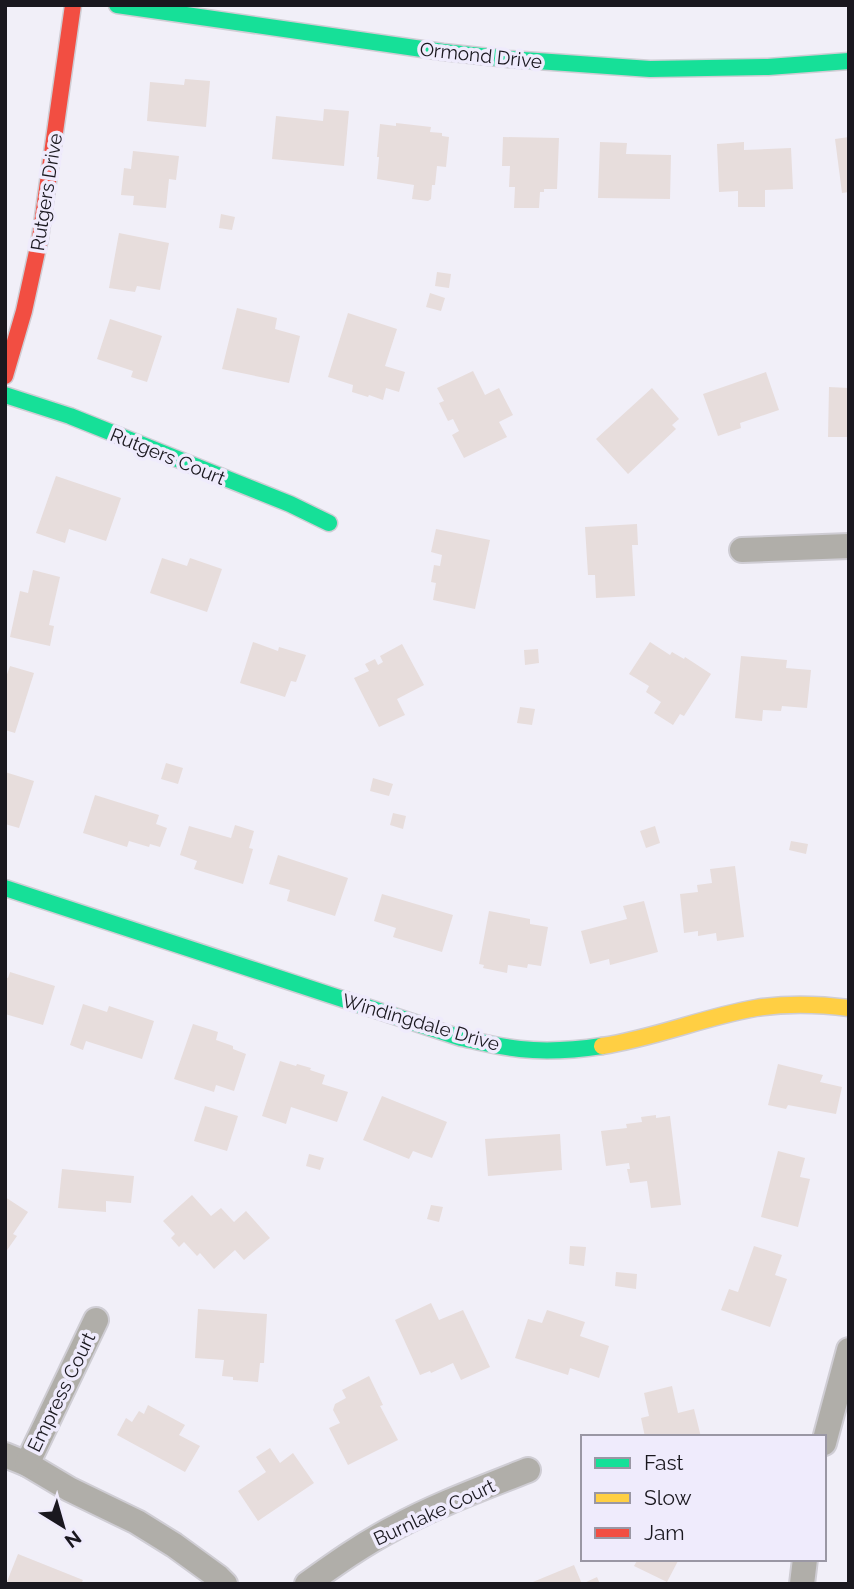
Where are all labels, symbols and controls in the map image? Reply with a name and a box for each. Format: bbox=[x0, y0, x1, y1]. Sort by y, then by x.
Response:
street label: Ormond Drive bbox=[419, 38, 543, 72]
street label: Rutgers Drive bbox=[26, 132, 66, 252]
street label: Rutgers Court bbox=[107, 423, 229, 489]
street label: Windingdale Drive bbox=[340, 989, 502, 1055]
street label: Empress Court bbox=[23, 1328, 100, 1455]
legend bbox=[581, 1435, 826, 1561]
text: Fast bbox=[644, 1450, 684, 1475]
street label: Burnlake Court bbox=[370, 1474, 499, 1550]
text: Slow bbox=[644, 1485, 692, 1510]
north arrow bbox=[28, 1491, 98, 1561]
text: Jam bbox=[644, 1520, 685, 1545]
text: N bbox=[61, 1526, 86, 1553]

